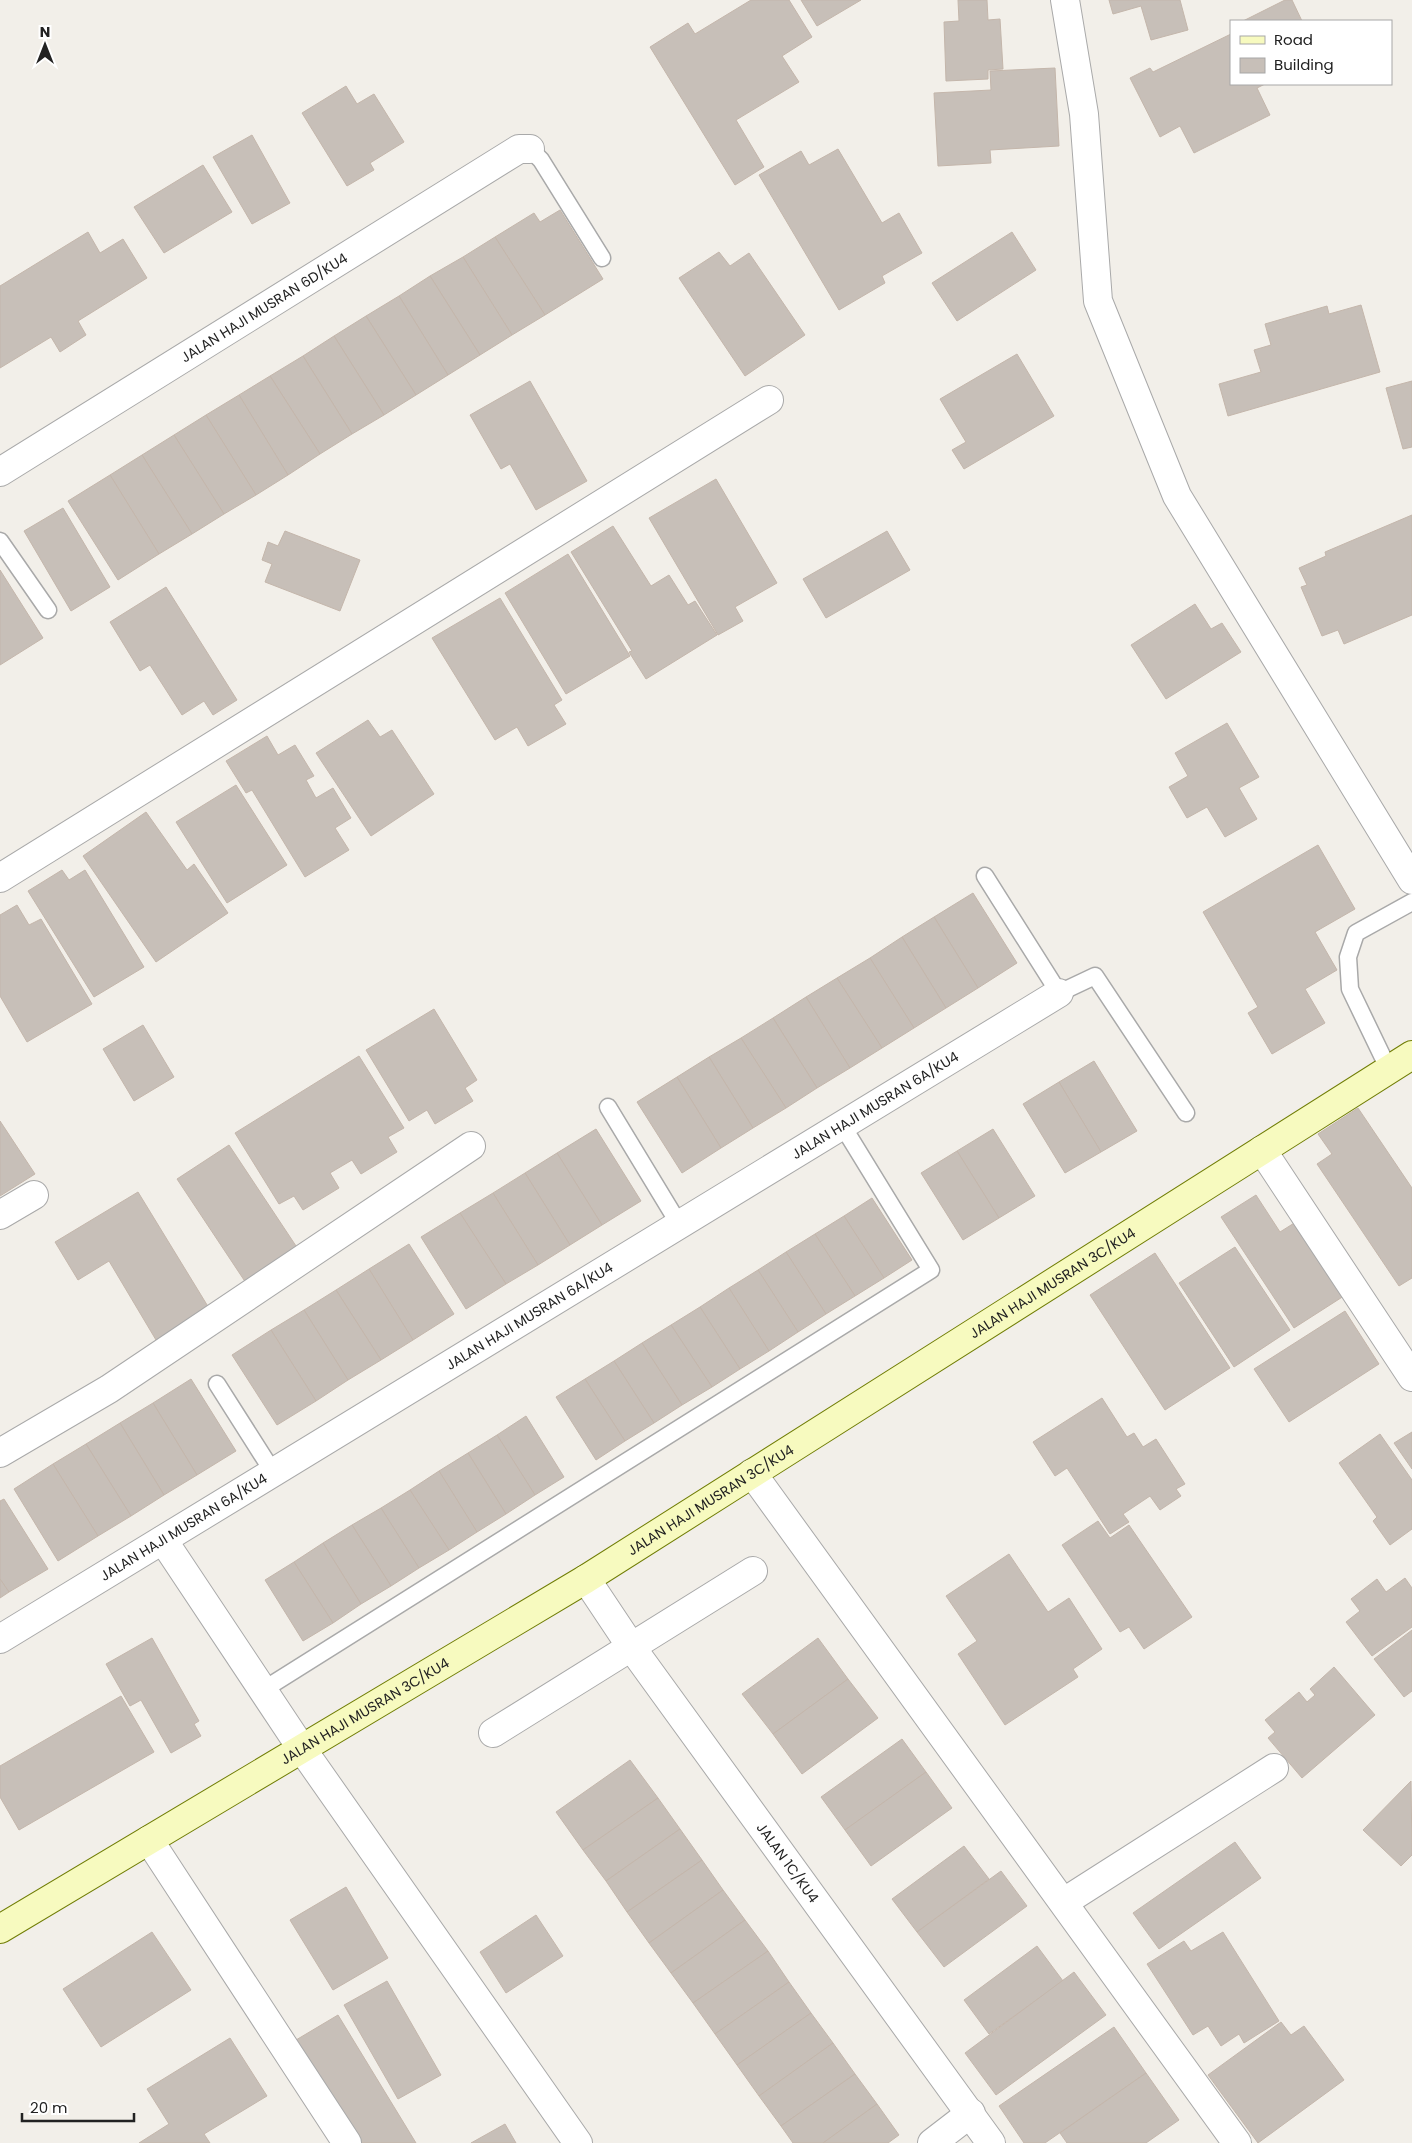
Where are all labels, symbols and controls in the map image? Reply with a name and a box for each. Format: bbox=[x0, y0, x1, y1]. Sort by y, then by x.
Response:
north arrow bbox=[20, 20, 70, 70]
legend bbox=[1230, 20, 1392, 85]
text: N bbox=[40, 22, 50, 42]
text: Road bbox=[1274, 29, 1313, 50]
text: Building bbox=[1274, 54, 1334, 75]
street label: JALAN HAJI MUSRAN 6D/KU4 bbox=[177, 248, 351, 367]
street label: JALAN HAJI MUSRAN 6A/KU4 bbox=[788, 1046, 963, 1164]
street label: JALAN HAJI MUSRAN 3C/KU4 bbox=[965, 1223, 1140, 1343]
street label: JALAN HAJI MUSRAN 6A/KU4 bbox=[442, 1257, 617, 1375]
street label: JALAN HAJI MUSRAN 3C/KU4 bbox=[623, 1440, 798, 1560]
street label: JALAN HAJI MUSRAN 6A/KU4 bbox=[96, 1468, 271, 1586]
street label: JALAN HAJI MUSRAN 3C/KU4 bbox=[277, 1653, 453, 1769]
street label: JALAN 1C/KU4 bbox=[752, 1818, 824, 1907]
scale bar bbox=[22, 2090, 135, 2122]
text: 20 m bbox=[30, 2097, 68, 2118]

